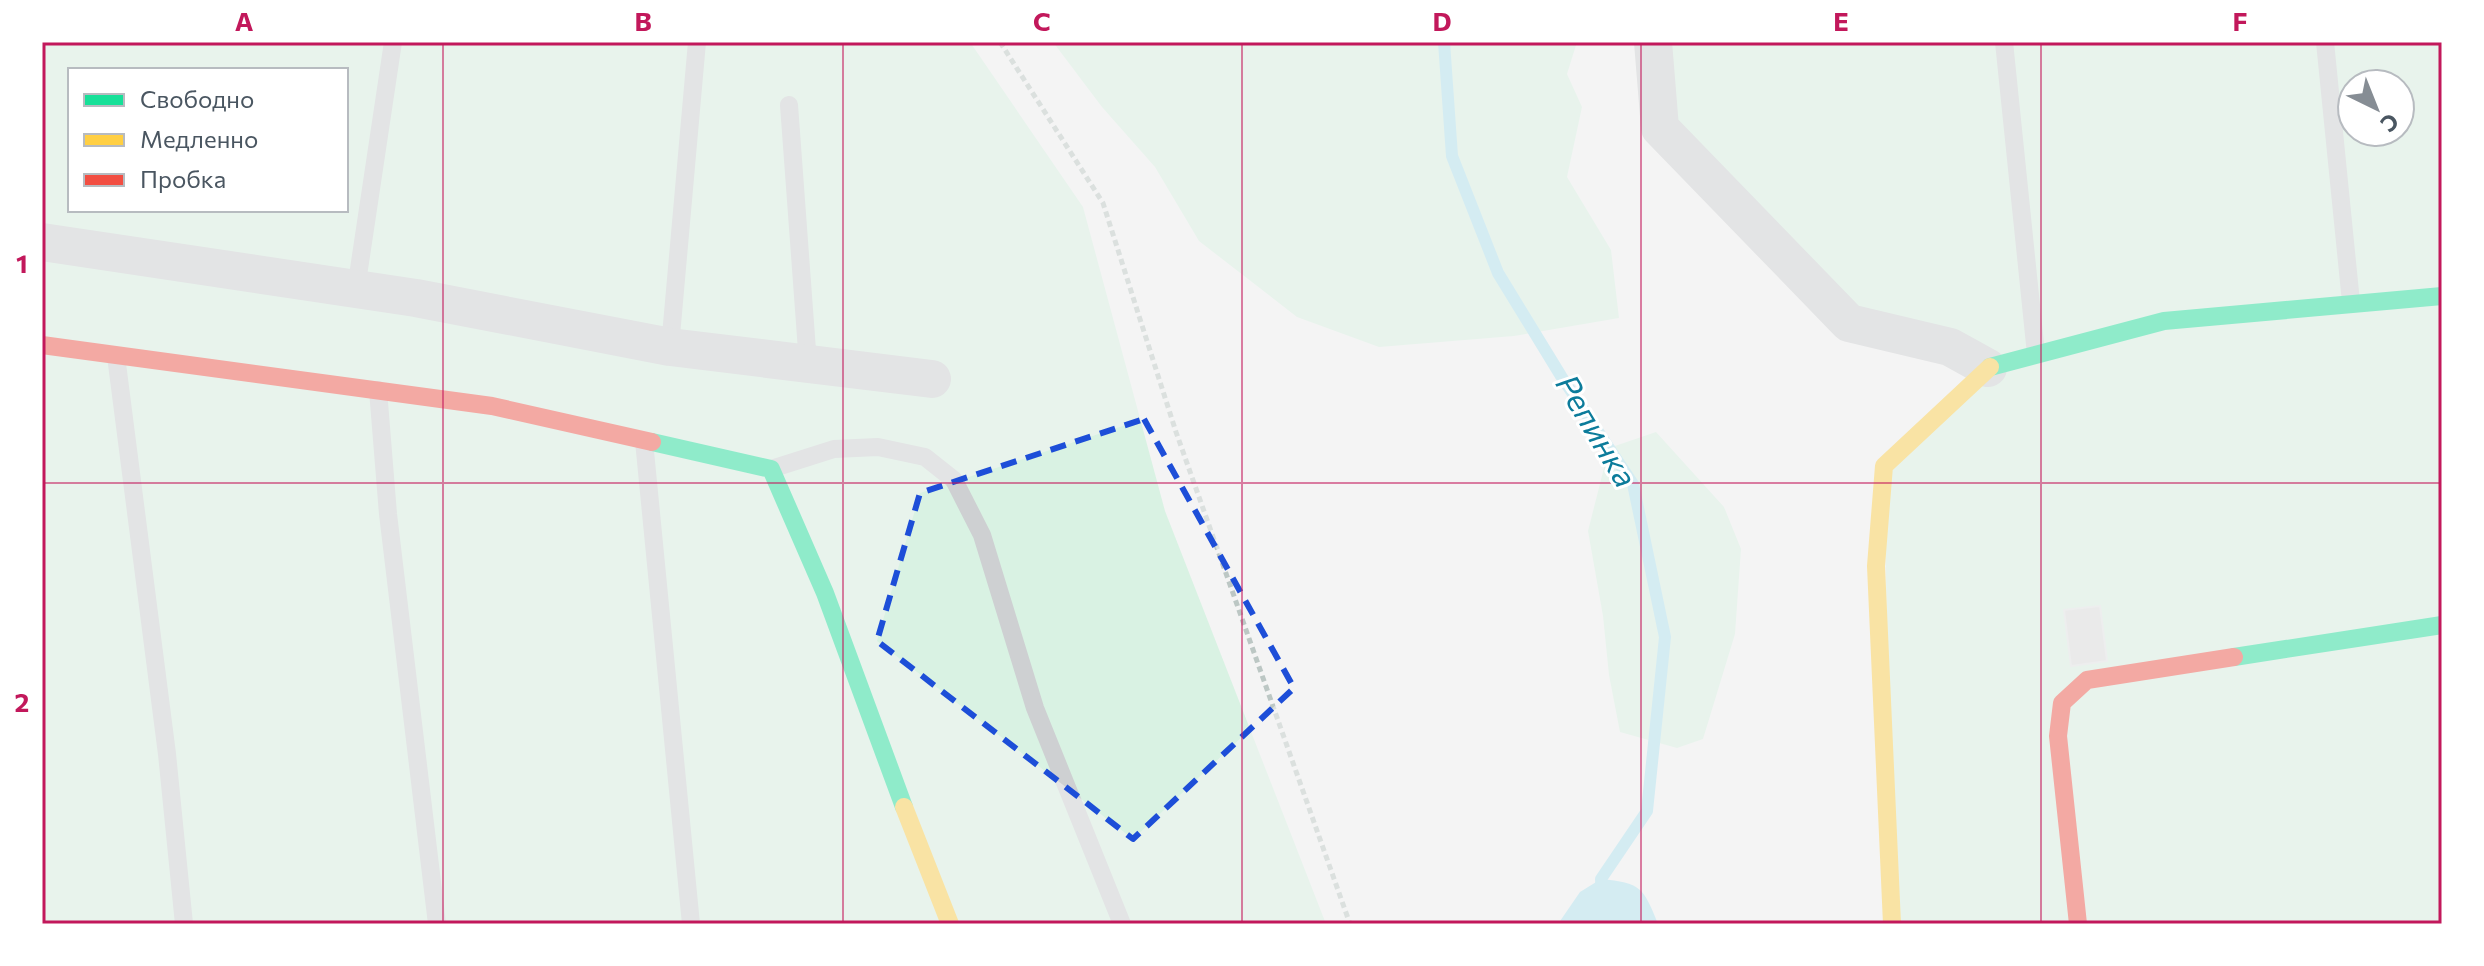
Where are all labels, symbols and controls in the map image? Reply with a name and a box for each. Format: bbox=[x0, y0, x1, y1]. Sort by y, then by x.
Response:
text: A bbox=[235, 5, 254, 36]
text: B bbox=[634, 5, 652, 36]
text: C bbox=[1033, 5, 1051, 36]
text: D bbox=[1432, 5, 1452, 36]
text: E bbox=[1833, 5, 1849, 36]
text: F bbox=[2232, 5, 2248, 36]
legend bbox=[68, 68, 348, 212]
north arrow bbox=[2336, 68, 2416, 148]
text: Свободно bbox=[140, 84, 254, 113]
text: С bbox=[2375, 108, 2405, 138]
text: Медленно bbox=[140, 124, 258, 153]
text: Пробка bbox=[140, 164, 226, 193]
text: 1 bbox=[16, 247, 28, 278]
water label: Репинка bbox=[1548, 366, 1647, 494]
text: 2 bbox=[15, 686, 29, 717]

